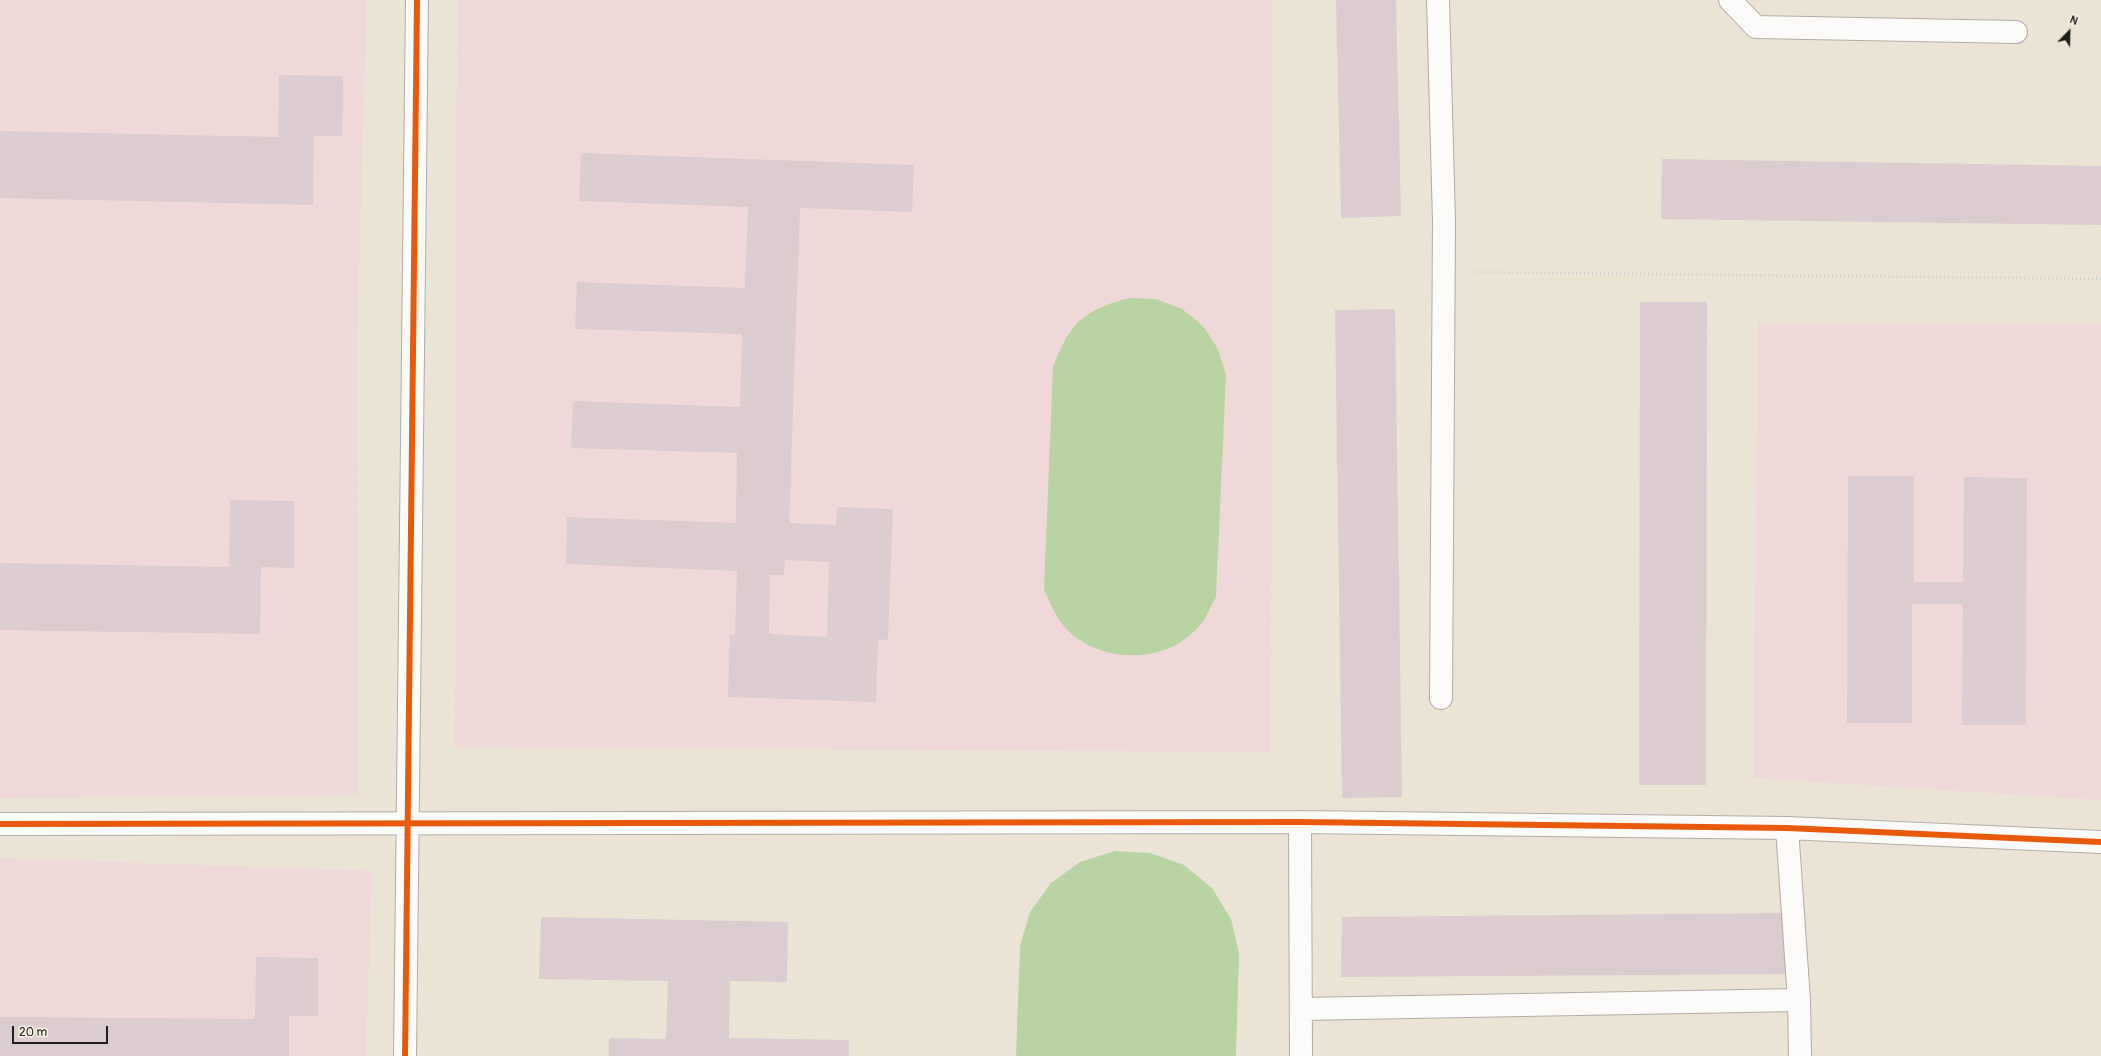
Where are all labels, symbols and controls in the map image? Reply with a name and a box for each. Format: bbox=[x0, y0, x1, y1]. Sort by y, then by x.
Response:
north arrow bbox=[2049, 12, 2089, 52]
text: N bbox=[2068, 13, 2080, 28]
scale bar bbox=[14, 1018, 110, 1044]
text: 20 m bbox=[19, 1025, 47, 1040]

